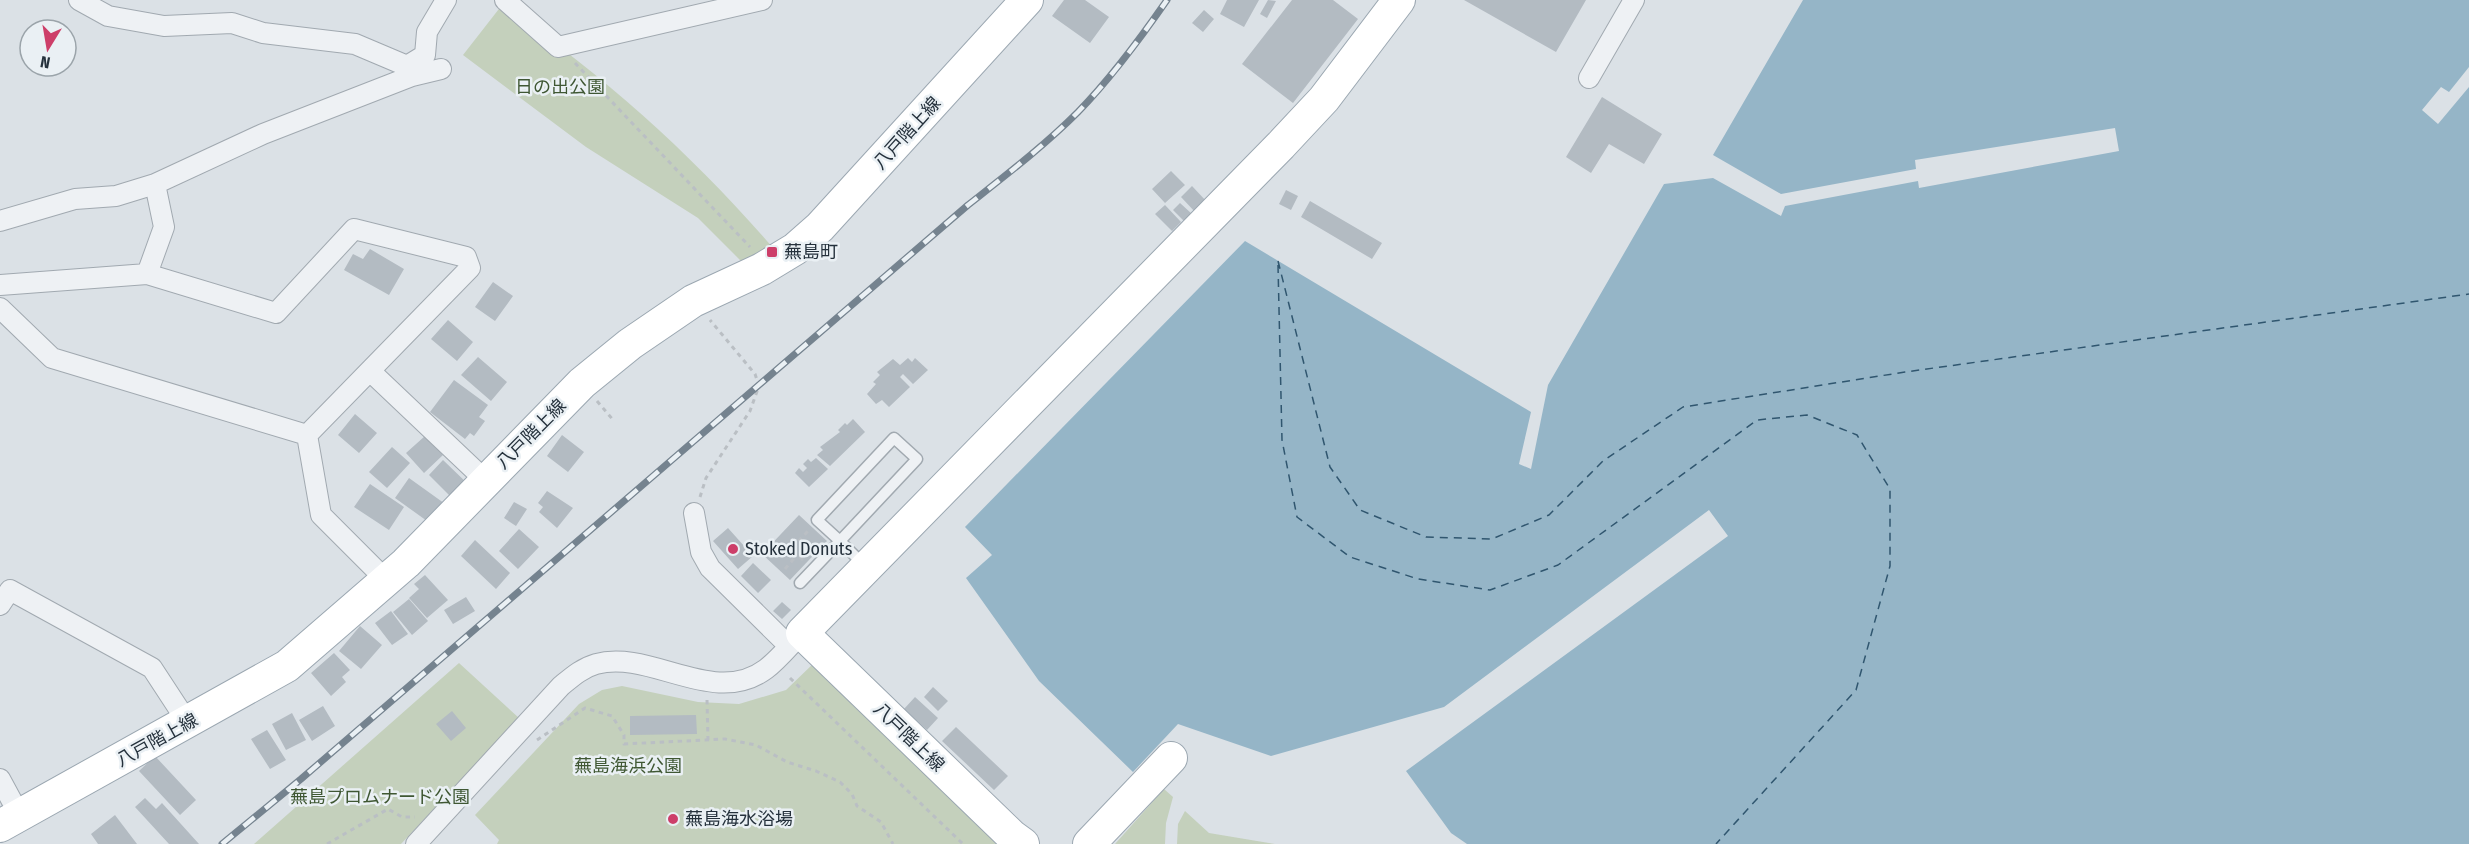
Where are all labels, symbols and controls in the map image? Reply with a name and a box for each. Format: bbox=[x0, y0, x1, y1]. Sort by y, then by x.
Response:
north arrow bbox=[18, 18, 78, 78]
text: N bbox=[39, 52, 52, 72]
park label: 日の出公園 bbox=[515, 76, 605, 98]
street label: 八戸階上線 bbox=[869, 92, 945, 174]
place label: 蕪島町 bbox=[784, 241, 838, 263]
marker: 蕪島町 bbox=[765, 245, 779, 259]
street label: 八戸階上線 bbox=[491, 394, 571, 474]
place label: Stoked Donuts bbox=[745, 538, 853, 560]
marker: Stoked Donuts bbox=[726, 542, 740, 556]
street label: 八戸階上線 bbox=[869, 698, 949, 776]
street label: 八戸階上線 bbox=[112, 709, 202, 771]
park label: 蕪島海浜公園 bbox=[574, 755, 682, 777]
park label: 蕪島プロムナード公園 bbox=[290, 786, 470, 808]
place label: 蕪島海水浴場 bbox=[685, 808, 793, 830]
marker: 蕪島海水浴場 bbox=[666, 812, 680, 826]

